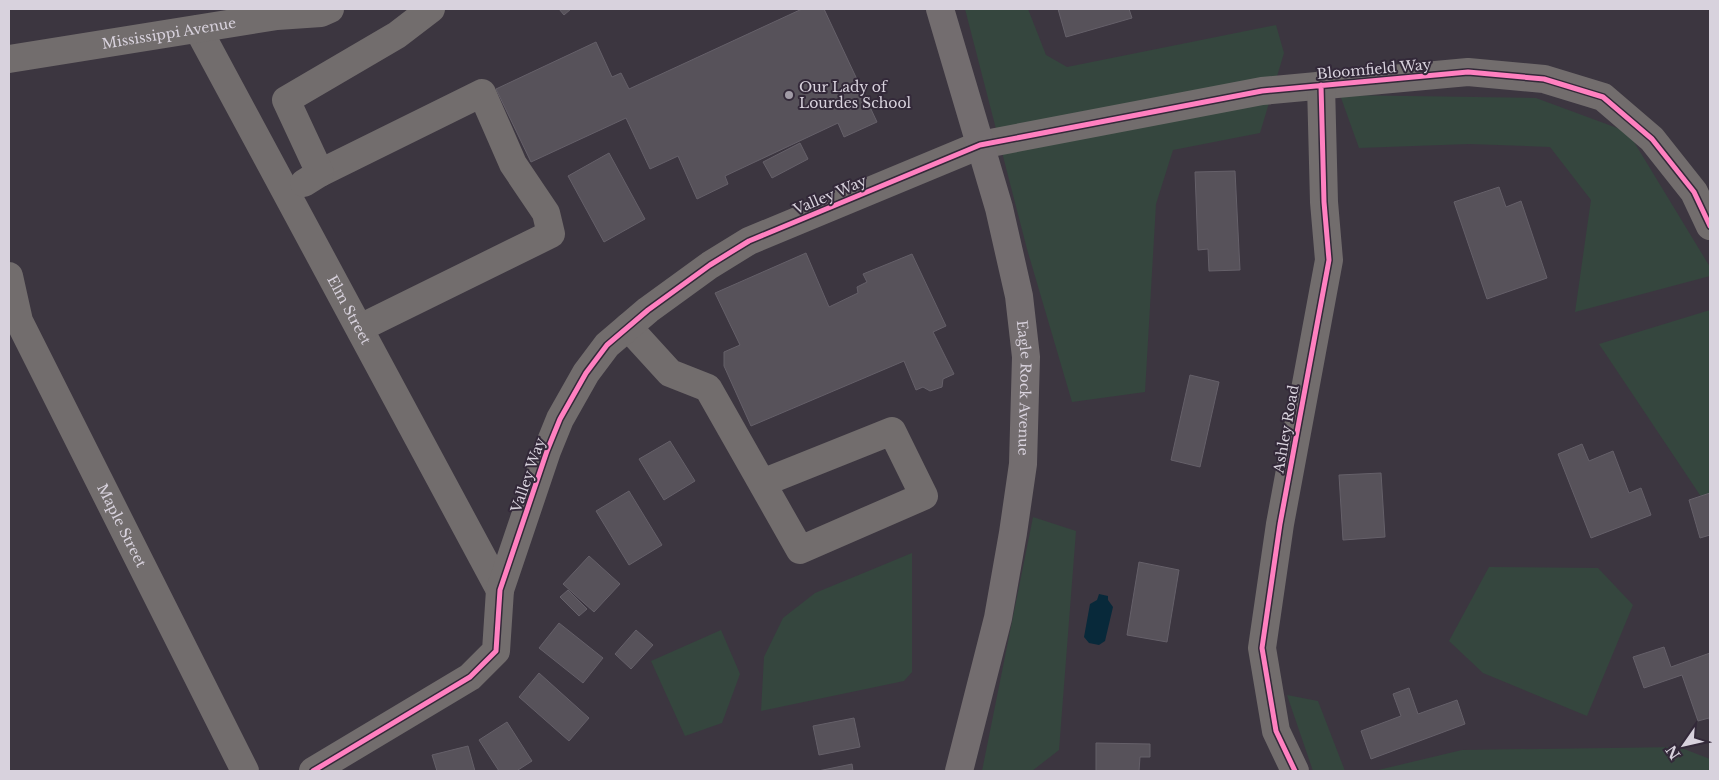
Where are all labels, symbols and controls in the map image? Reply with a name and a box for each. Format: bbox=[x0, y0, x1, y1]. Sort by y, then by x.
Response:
street label: Mississippi Avenue bbox=[101, 14, 237, 53]
street label: Bloomfield Way bbox=[1316, 55, 1432, 83]
place label: Our Lady of Lourdes School bbox=[799, 78, 912, 112]
marker: Our Lady of Lourdes School bbox=[783, 89, 795, 101]
street label: Valley Way bbox=[790, 171, 869, 219]
street label: Elm Street bbox=[323, 272, 375, 348]
street label: Eagle Rock Avenue bbox=[1013, 319, 1035, 456]
street label: Ashley Road bbox=[1269, 383, 1303, 475]
street label: Valley Way bbox=[506, 435, 549, 516]
street label: Maple Street bbox=[93, 481, 151, 571]
north arrow bbox=[1659, 720, 1709, 770]
text: N bbox=[1662, 742, 1684, 763]

